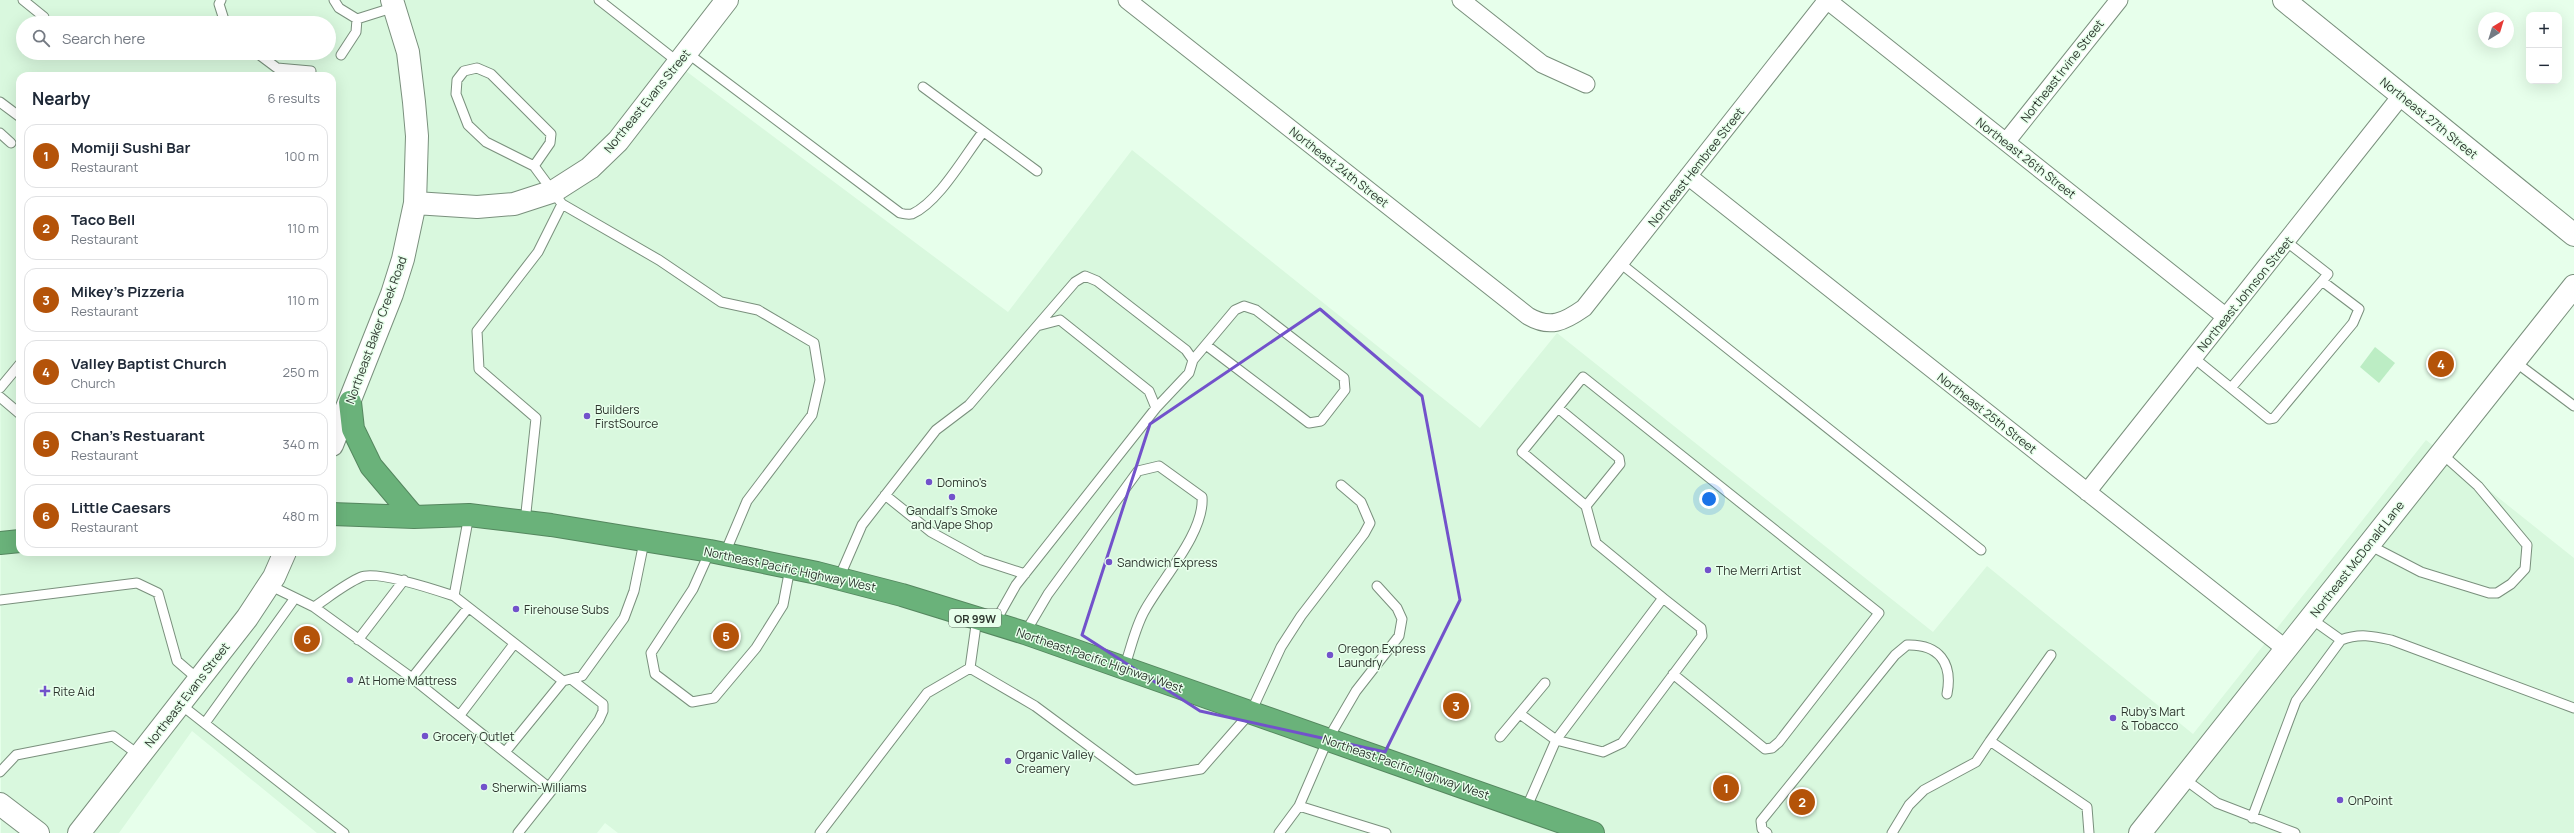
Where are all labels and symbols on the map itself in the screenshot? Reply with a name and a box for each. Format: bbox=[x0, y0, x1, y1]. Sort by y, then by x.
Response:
north arrow bbox=[2478, 12, 2514, 48]
street label: Northeast Irvine Street bbox=[2016, 16, 2108, 126]
street label: Northeast Evans Street bbox=[600, 45, 694, 156]
street label: Northeast 27th Street bbox=[2377, 73, 2482, 163]
street label: Northeast Hembree Street bbox=[1644, 104, 1748, 230]
street label: Northeast 26th Street bbox=[1972, 114, 2080, 203]
street label: Northeast 24th Street bbox=[1286, 123, 1392, 211]
street label: Northeast Johnson Street bbox=[2193, 233, 2297, 355]
street label: Northeast Baker Creek Road bbox=[341, 254, 411, 406]
pin: 4 bbox=[2428, 349, 2454, 379]
street label: Northeast 25th Street bbox=[1934, 369, 2040, 457]
place label: Builders FirstSource bbox=[595, 401, 658, 432]
marker: Builders FirstSource bbox=[582, 411, 592, 421]
place label: Domino's bbox=[937, 474, 987, 491]
marker: Domino's bbox=[924, 477, 934, 487]
your location bbox=[1699, 489, 1719, 509]
marker: Gandalf's Smoke and Vape Shop bbox=[947, 492, 957, 502]
street label: Northeast McDonald Lane bbox=[2306, 497, 2408, 621]
place label: Gandalf's Smoke and Vape Shop bbox=[906, 502, 998, 533]
street label: Northeast Pacific Highway West bbox=[702, 542, 878, 596]
place label: Sandwich Express bbox=[1117, 554, 1218, 571]
marker: Sandwich Express bbox=[1104, 557, 1114, 567]
place label: The Merri Artist bbox=[1716, 562, 1801, 579]
marker: The Merri Artist bbox=[1703, 565, 1713, 575]
place label: Firehouse Subs bbox=[524, 601, 609, 618]
marker: Firehouse Subs bbox=[511, 604, 521, 614]
road number: OR 99W bbox=[949, 609, 1001, 627]
pin: 5 bbox=[713, 621, 739, 651]
street label: Northeast Pacific Highway West bbox=[1014, 623, 1186, 697]
pin: 6 bbox=[294, 624, 320, 654]
street label: Northeast Evans Street bbox=[141, 639, 234, 751]
place label: Oregon Express Laundry bbox=[1338, 640, 1426, 671]
marker: Oregon Express Laundry bbox=[1325, 650, 1335, 660]
place label: At Home Mattress bbox=[358, 672, 457, 689]
marker: At Home Mattress bbox=[345, 675, 355, 685]
place label: Rite Aid bbox=[53, 683, 95, 700]
marker: Rite Aid bbox=[40, 686, 50, 696]
pin: 3 bbox=[1443, 691, 1469, 721]
place label: Ruby's Mart & Tobacco bbox=[2121, 703, 2185, 734]
marker: Ruby's Mart & Tobacco bbox=[2108, 713, 2118, 723]
place label: Grocery Outlet bbox=[433, 728, 515, 745]
street label: Northeast Pacific Highway West bbox=[1320, 730, 1492, 804]
marker: Grocery Outlet bbox=[420, 731, 430, 741]
place label: Organic Valley Creamery bbox=[1016, 746, 1094, 777]
marker: Organic Valley Creamery bbox=[1003, 756, 1013, 766]
pin: 1 bbox=[1713, 773, 1739, 803]
place label: Sherwin-Williams bbox=[492, 779, 587, 796]
marker: Sherwin-Williams bbox=[479, 782, 489, 792]
pin: 2 bbox=[1789, 787, 1815, 817]
place label: OnPoint bbox=[2348, 792, 2393, 809]
marker: OnPoint bbox=[2335, 795, 2345, 805]

